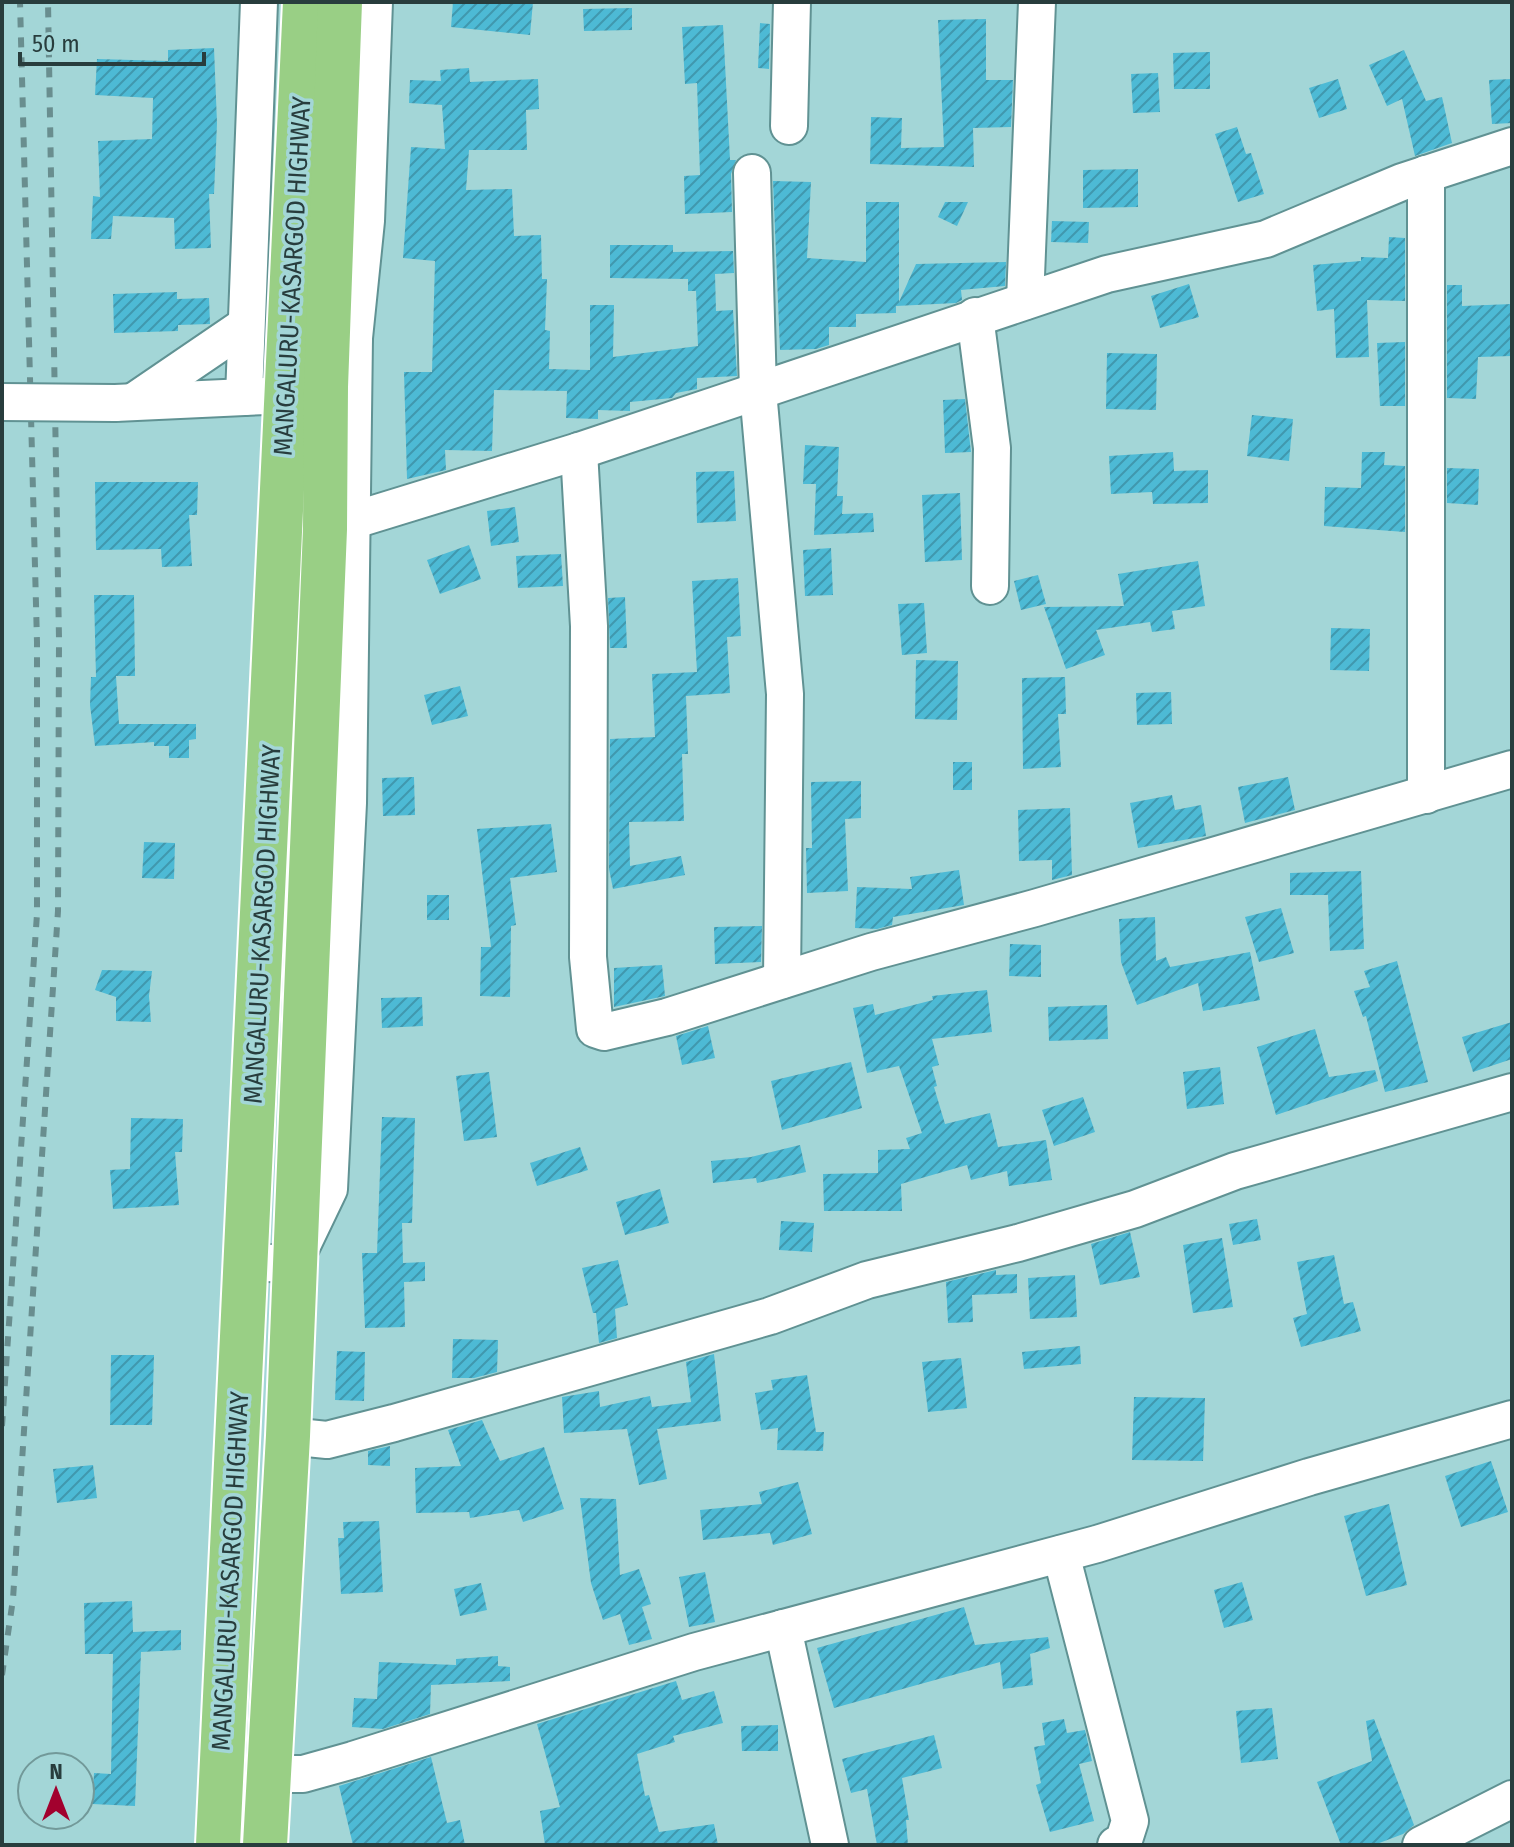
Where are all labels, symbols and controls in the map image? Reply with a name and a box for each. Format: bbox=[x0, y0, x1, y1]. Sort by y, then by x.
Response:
scale bar bbox=[20, 16, 204, 66]
text: 50 m bbox=[32, 30, 80, 58]
street label: MANGALURU-KASARGOD HIGHWAY bbox=[268, 95, 317, 457]
street label: MANGALURU-KASARGOD HIGHWAY bbox=[238, 743, 287, 1105]
street label: MANGALURU-KASARGOD HIGHWAY bbox=[206, 1390, 255, 1752]
north arrow bbox=[16, 1751, 96, 1831]
text: N bbox=[49, 1758, 63, 1785]

